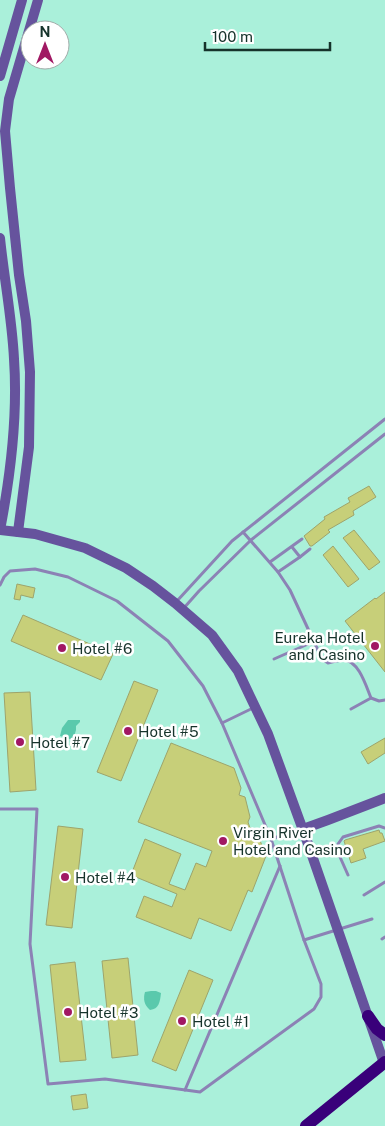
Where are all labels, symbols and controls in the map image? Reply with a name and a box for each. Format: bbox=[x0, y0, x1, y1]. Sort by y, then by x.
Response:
north arrow bbox=[20, 20, 70, 70]
scale bar bbox=[205, 20, 330, 52]
text: N bbox=[40, 24, 50, 40]
text: 100 m bbox=[212, 28, 253, 45]
place label: Eureka Hotel and Casino bbox=[274, 629, 365, 663]
place label: Hotel #6 bbox=[72, 640, 132, 657]
marker: Eureka Hotel and Casino bbox=[369, 640, 381, 652]
marker: Hotel #6 bbox=[56, 642, 68, 654]
place label: Hotel #5 bbox=[138, 723, 199, 740]
marker: Hotel #5 bbox=[122, 725, 134, 737]
place label: Hotel #7 bbox=[30, 734, 90, 751]
marker: Hotel #7 bbox=[14, 736, 26, 748]
place label: Virgin River Hotel and Casino bbox=[233, 824, 351, 858]
marker: Virgin River Hotel and Casino bbox=[217, 835, 229, 847]
place label: Hotel #4 bbox=[75, 869, 135, 886]
marker: Hotel #4 bbox=[59, 871, 71, 883]
place label: Hotel #3 bbox=[78, 1004, 138, 1021]
marker: Hotel #3 bbox=[62, 1006, 74, 1018]
place label: Hotel #1 bbox=[192, 1013, 249, 1030]
marker: Hotel #1 bbox=[176, 1015, 188, 1027]

